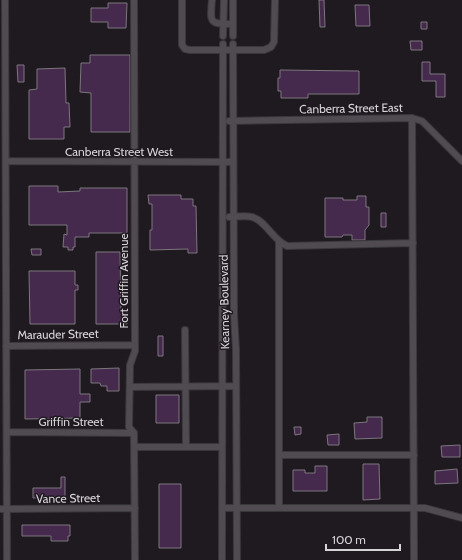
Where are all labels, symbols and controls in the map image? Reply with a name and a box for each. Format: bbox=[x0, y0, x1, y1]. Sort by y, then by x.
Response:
street label: Canberra Street East bbox=[299, 100, 403, 116]
street label: Canberra Street West bbox=[65, 144, 173, 159]
street label: Fort Griffin Avenue bbox=[116, 233, 131, 329]
street label: Kearney Boulevard bbox=[216, 255, 232, 349]
street label: Marauder Street bbox=[17, 326, 99, 342]
street label: Griffin Street bbox=[38, 414, 104, 429]
street label: Vance Street bbox=[36, 490, 100, 506]
scale bar bbox=[326, 526, 400, 552]
text: 100 m bbox=[332, 532, 366, 547]

